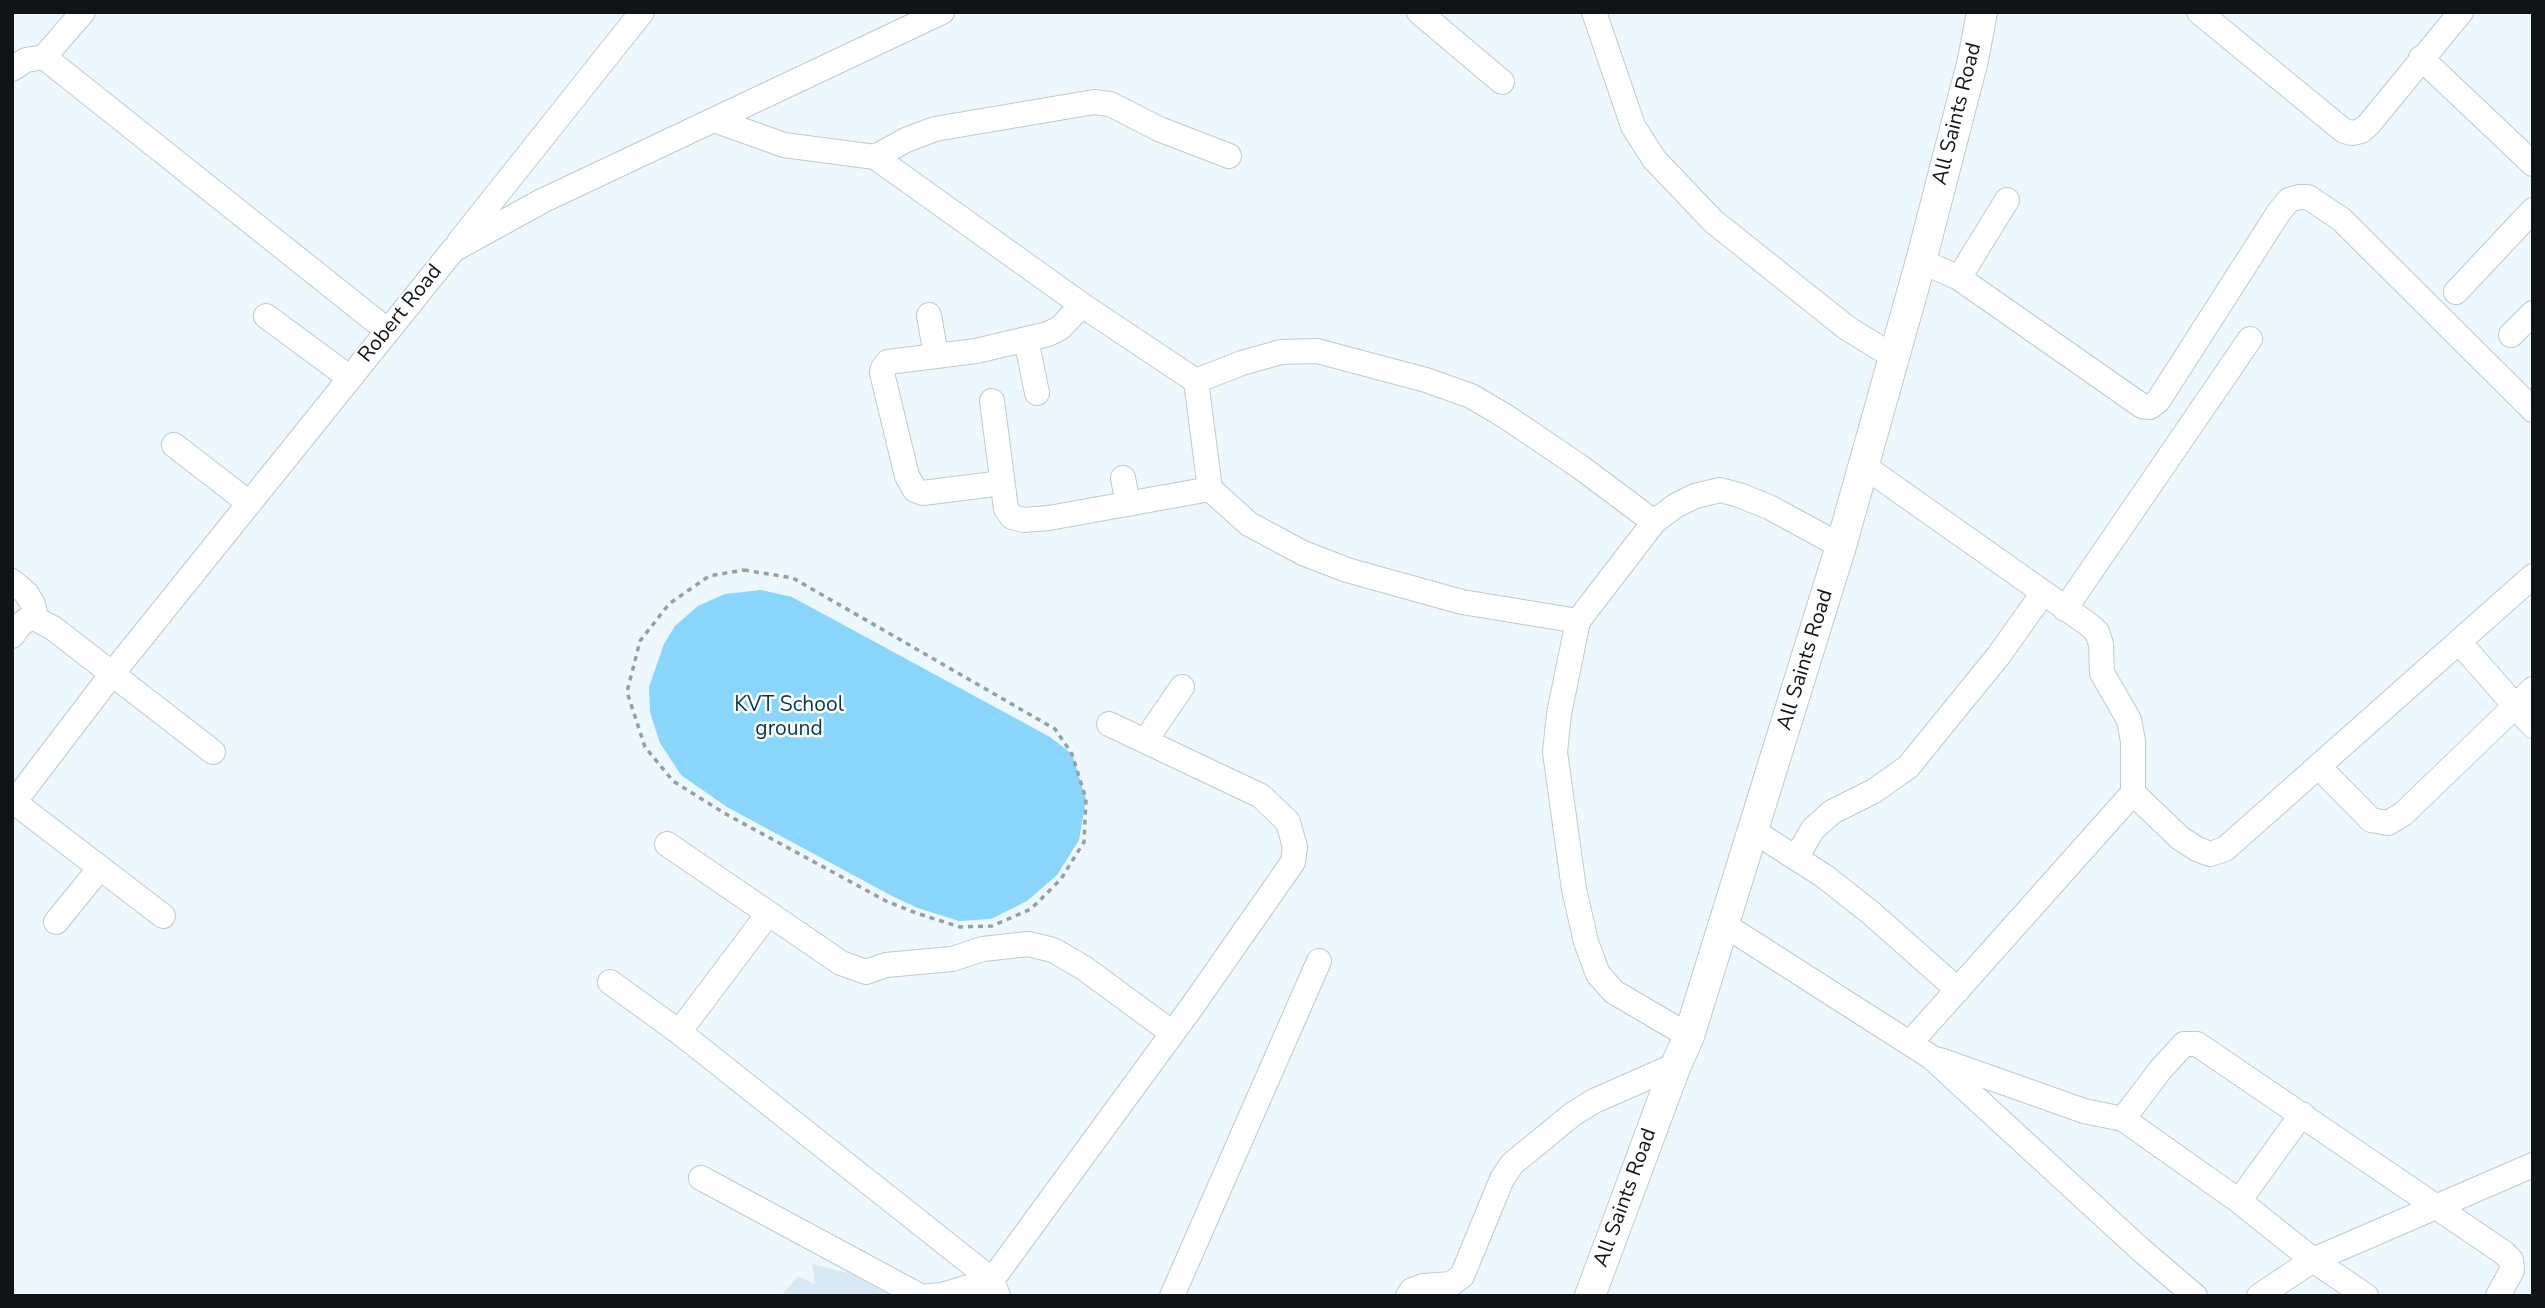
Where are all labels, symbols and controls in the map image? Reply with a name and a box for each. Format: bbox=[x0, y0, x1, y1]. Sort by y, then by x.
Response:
street label: All Saints Road bbox=[1928, 40, 1988, 188]
street label: Robert Road bbox=[354, 260, 448, 368]
street label: All Saints Road bbox=[1773, 587, 1839, 733]
park label: KVT School ground bbox=[734, 693, 844, 743]
street label: All Saints Road bbox=[1589, 1125, 1663, 1271]

